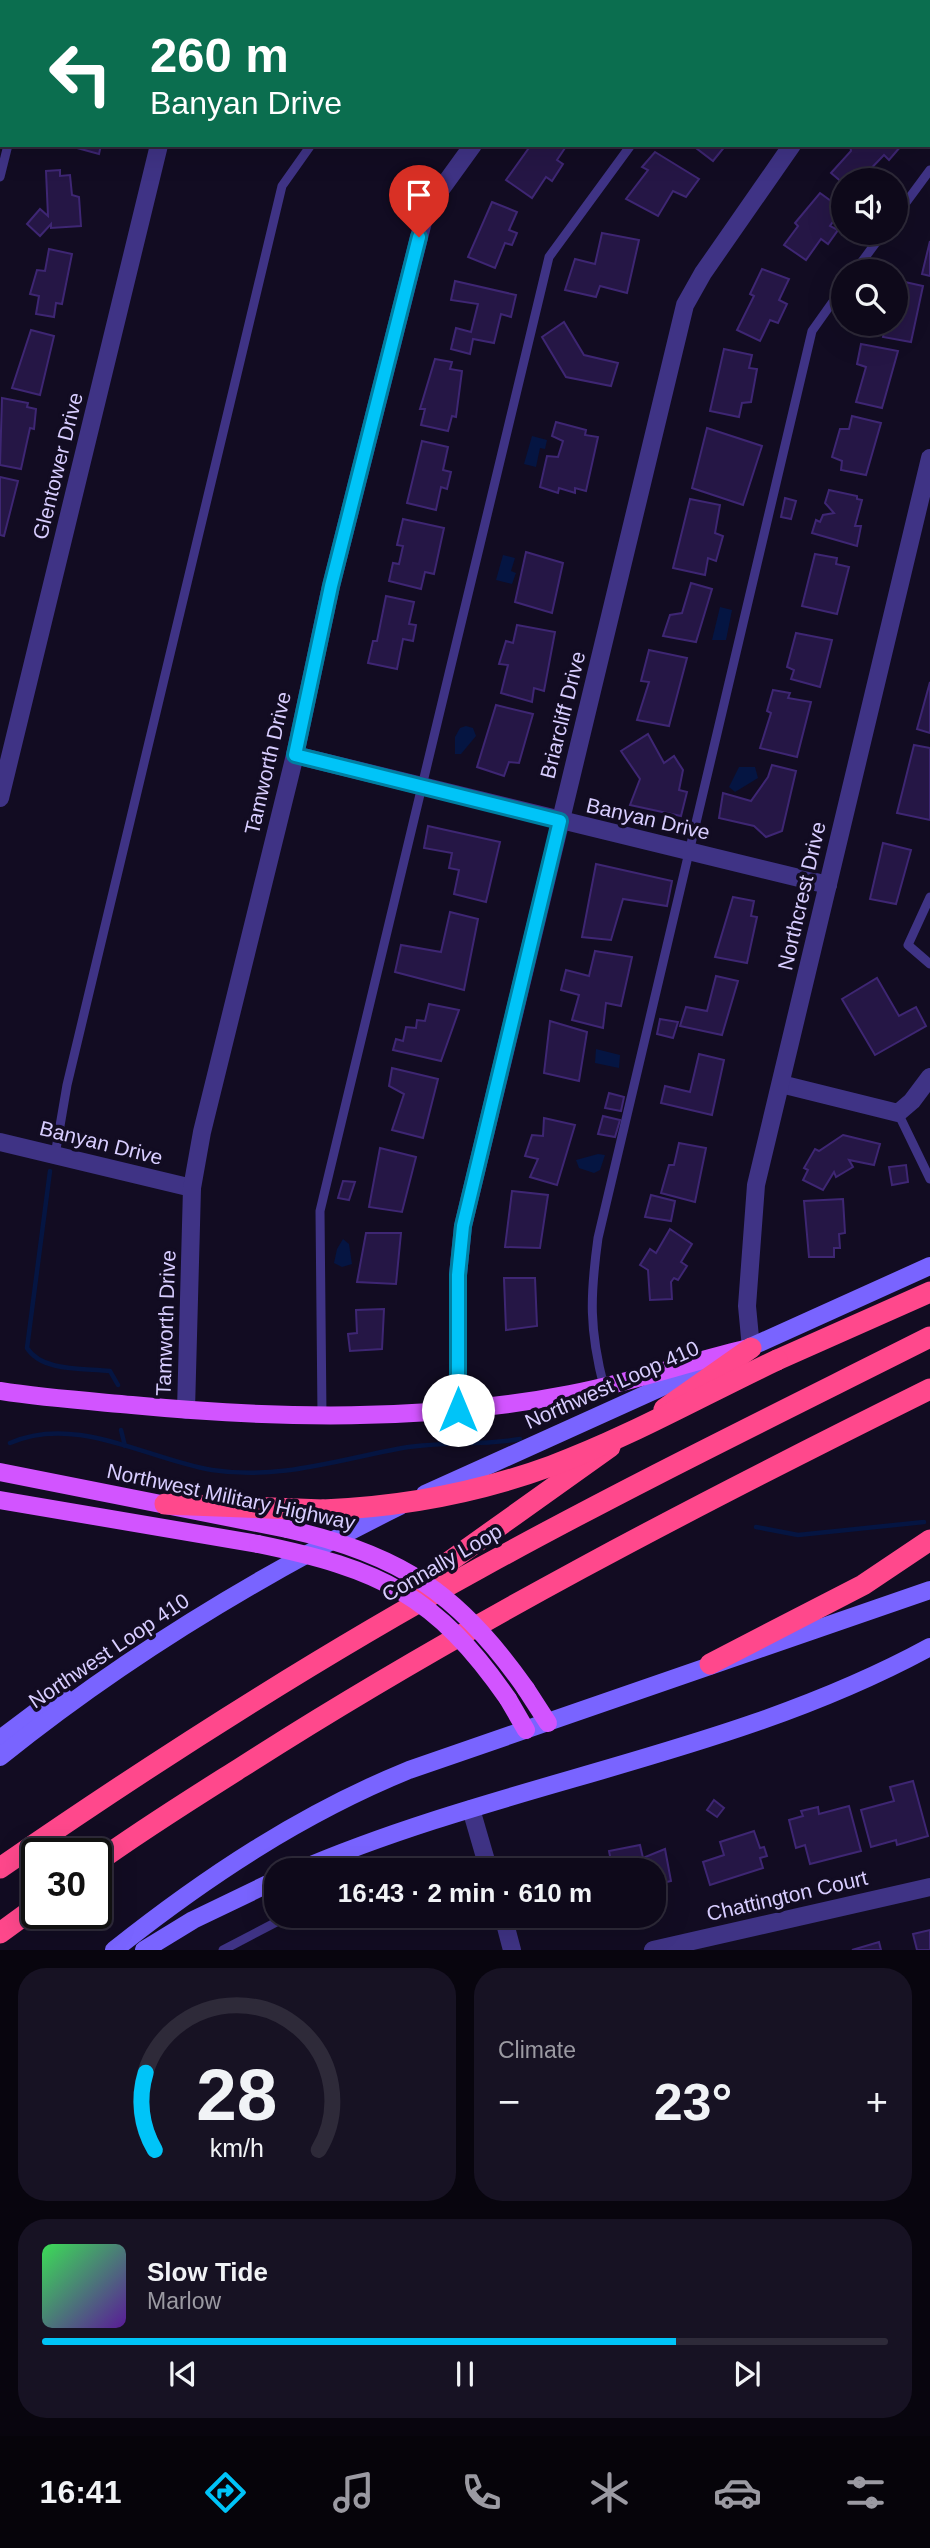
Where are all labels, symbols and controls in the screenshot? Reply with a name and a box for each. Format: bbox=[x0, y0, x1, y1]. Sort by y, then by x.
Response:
icon: left bbox=[35, 28, 126, 119]
text: 260 m bbox=[150, 28, 289, 82]
text: Banyan Drive bbox=[150, 85, 342, 121]
pin bbox=[389, 165, 449, 237]
map controls bbox=[831, 168, 908, 336]
button: sound bbox=[831, 168, 908, 245]
icon: arrive bbox=[400, 176, 438, 214]
button: search bbox=[831, 259, 908, 336]
street label: Glentower Drive bbox=[28, 390, 87, 542]
street label: Briarcliff Drive bbox=[536, 649, 589, 781]
street label: Tamworth Drive bbox=[240, 689, 295, 837]
street label: Banyan Drive bbox=[584, 793, 712, 844]
street label: Northcrest Drive bbox=[773, 819, 830, 972]
street label: Banyan Drive bbox=[37, 1116, 165, 1169]
street label: Tamworth Drive bbox=[151, 1250, 180, 1396]
street label: Northwest Loop 410 bbox=[521, 1336, 702, 1433]
position arrow bbox=[421, 1373, 495, 1447]
street label: Northwest Military Highway bbox=[105, 1459, 358, 1534]
street label: Connally Loop bbox=[378, 1519, 506, 1606]
street label: Northwest Loop 410 bbox=[24, 1588, 193, 1713]
speed limit sign: 30 bbox=[21, 1838, 112, 1929]
street label: Chattington Court bbox=[704, 1866, 870, 1925]
text: 16:43 · 2 min · 610 m bbox=[338, 1878, 592, 1908]
text: Climate bbox=[498, 2037, 576, 2063]
text: 28 bbox=[197, 2055, 277, 2136]
text: 23° bbox=[654, 2073, 732, 2131]
text: − bbox=[498, 2081, 520, 2123]
text: + bbox=[866, 2081, 888, 2123]
text: km/h bbox=[210, 2134, 264, 2162]
text: Slow Tide bbox=[147, 2257, 268, 2287]
text: Marlow bbox=[147, 2288, 221, 2314]
icon: previous bbox=[164, 2355, 202, 2393]
icon: pause bbox=[446, 2355, 484, 2393]
icon: next bbox=[728, 2355, 766, 2393]
icon: directions bbox=[201, 2468, 250, 2517]
icon: music bbox=[329, 2468, 378, 2517]
icon: phone bbox=[457, 2468, 506, 2517]
icon: climate bbox=[585, 2468, 634, 2517]
icon: car bbox=[713, 2468, 762, 2517]
icon: filters bbox=[841, 2468, 890, 2517]
text: 16:41 bbox=[40, 2474, 121, 2510]

